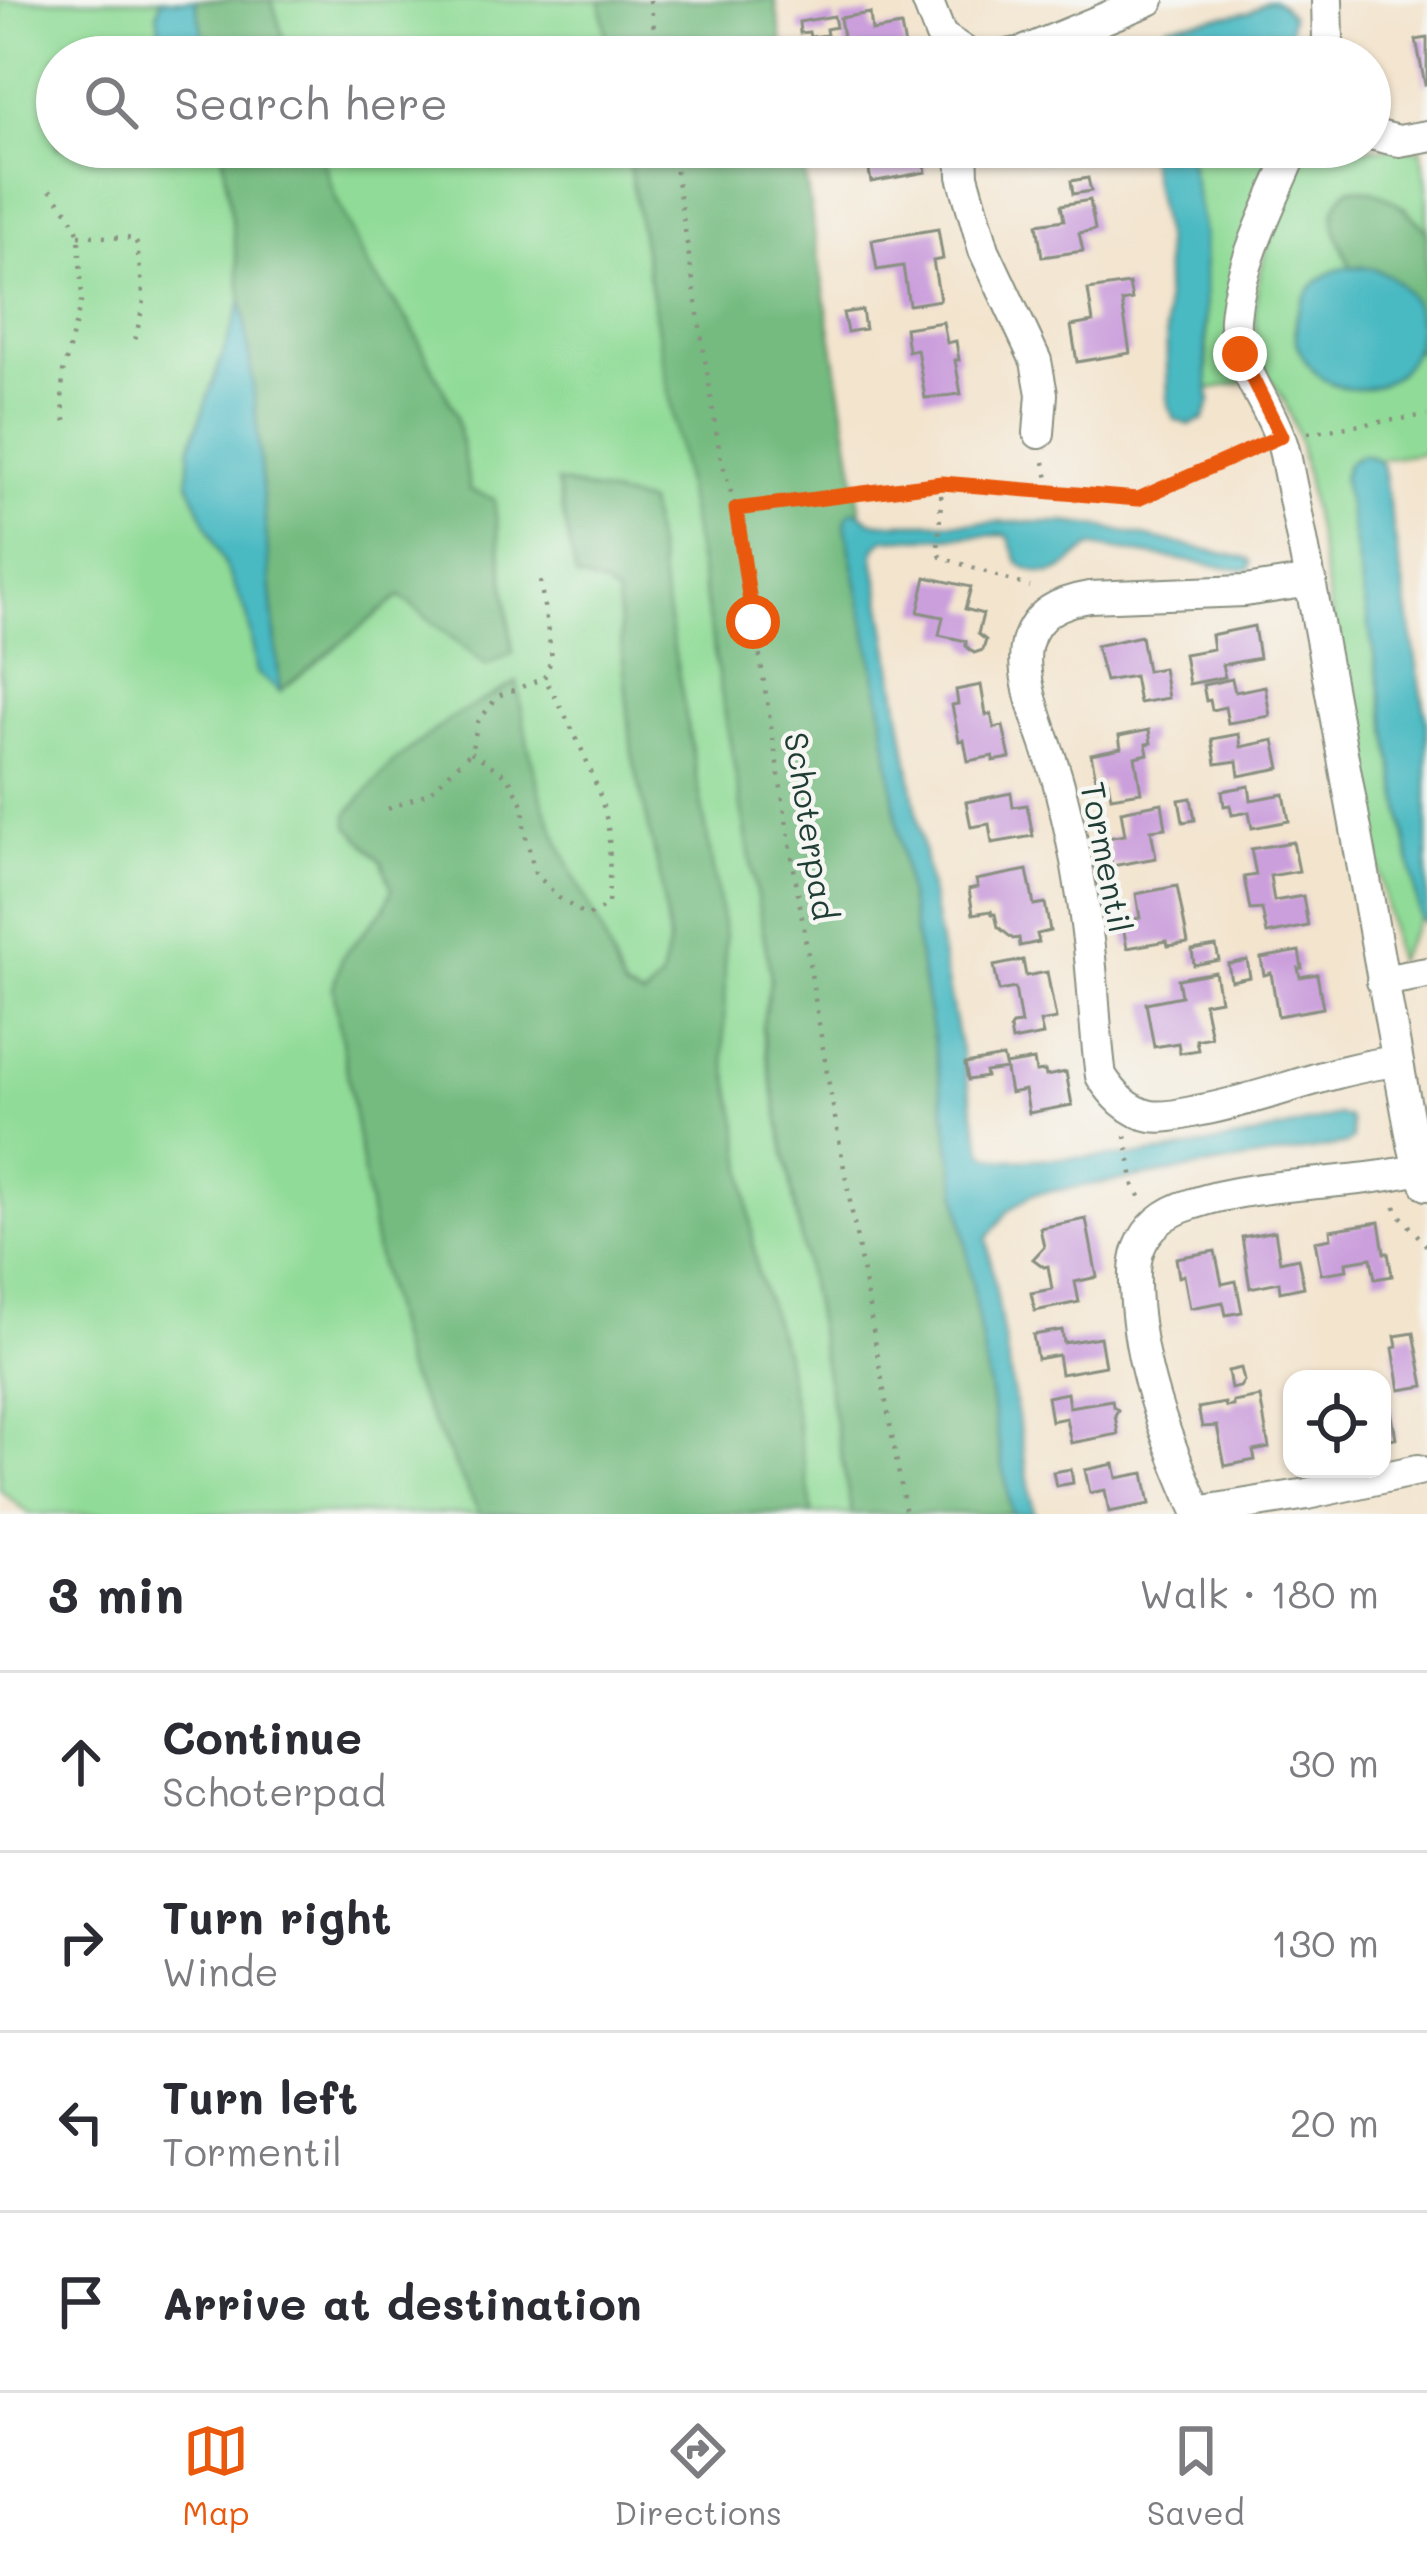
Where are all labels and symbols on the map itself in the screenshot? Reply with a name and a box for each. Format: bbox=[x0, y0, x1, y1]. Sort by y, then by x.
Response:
route end bbox=[1213, 327, 1267, 381]
route start bbox=[726, 595, 780, 649]
street label: Schoterpad bbox=[776, 729, 848, 923]
street label: Tormentil bbox=[1072, 778, 1144, 936]

